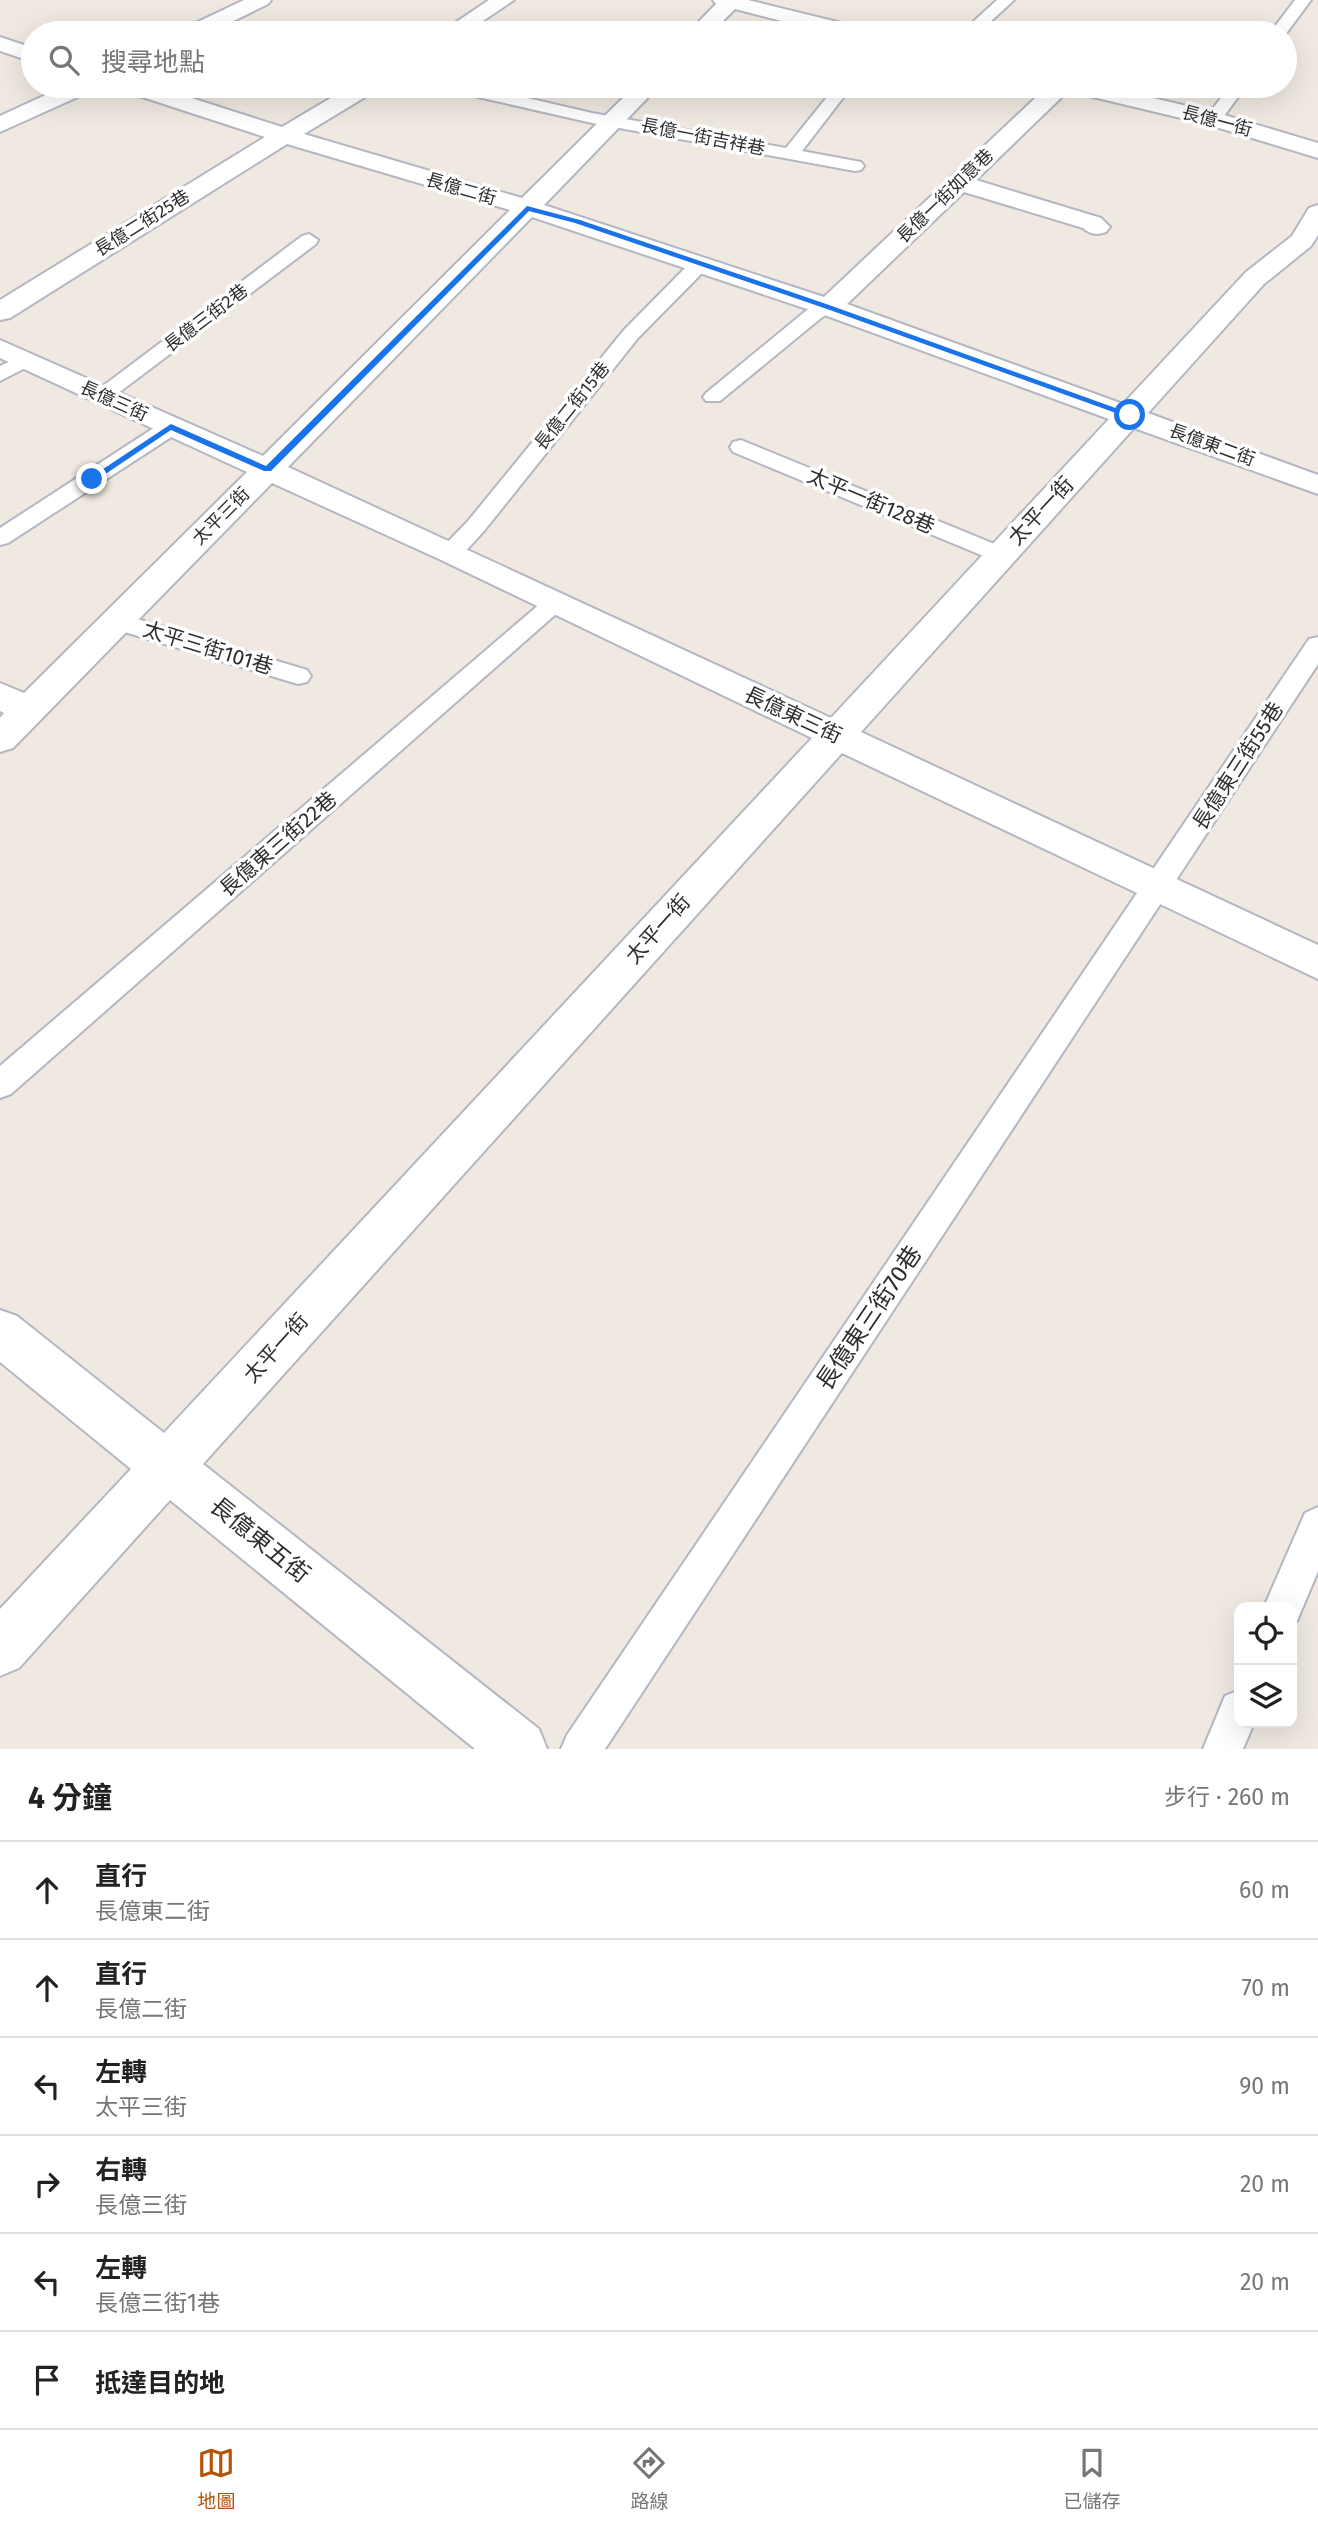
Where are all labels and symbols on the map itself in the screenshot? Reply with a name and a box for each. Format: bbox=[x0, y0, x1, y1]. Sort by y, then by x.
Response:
street label: 長億一街 bbox=[1179, 101, 1255, 141]
street label: 長億一街吉祥巷 bbox=[639, 114, 767, 160]
street label: 長億一街如意巷 bbox=[892, 144, 998, 248]
street label: 長億二街 bbox=[423, 169, 499, 209]
street label: 長億二街25巷 bbox=[90, 185, 194, 261]
street label: 長億三街2巷 bbox=[160, 279, 252, 357]
street label: 長億二街15巷 bbox=[530, 358, 614, 454]
street label: 長億三街 bbox=[77, 376, 151, 426]
route start bbox=[1114, 399, 1145, 430]
street label: 長億東二街 bbox=[1166, 419, 1258, 471]
street label: 太平一街128巷 bbox=[803, 462, 939, 540]
route end bbox=[76, 463, 107, 494]
street label: 太平一街 bbox=[1003, 471, 1079, 551]
street label: 太平三街 bbox=[188, 483, 254, 549]
street label: 太平三街101巷 bbox=[140, 616, 276, 680]
street label: 長億東三街 bbox=[740, 681, 846, 749]
street label: 長億東三街55巷 bbox=[1187, 697, 1289, 835]
street label: 長億東三街22巷 bbox=[214, 786, 342, 902]
street label: 太平一街 bbox=[620, 889, 696, 969]
street label: 長億東三街70巷 bbox=[810, 1241, 928, 1395]
street label: 太平一街 bbox=[238, 1308, 314, 1388]
street label: 長億東五街 bbox=[205, 1491, 315, 1589]

